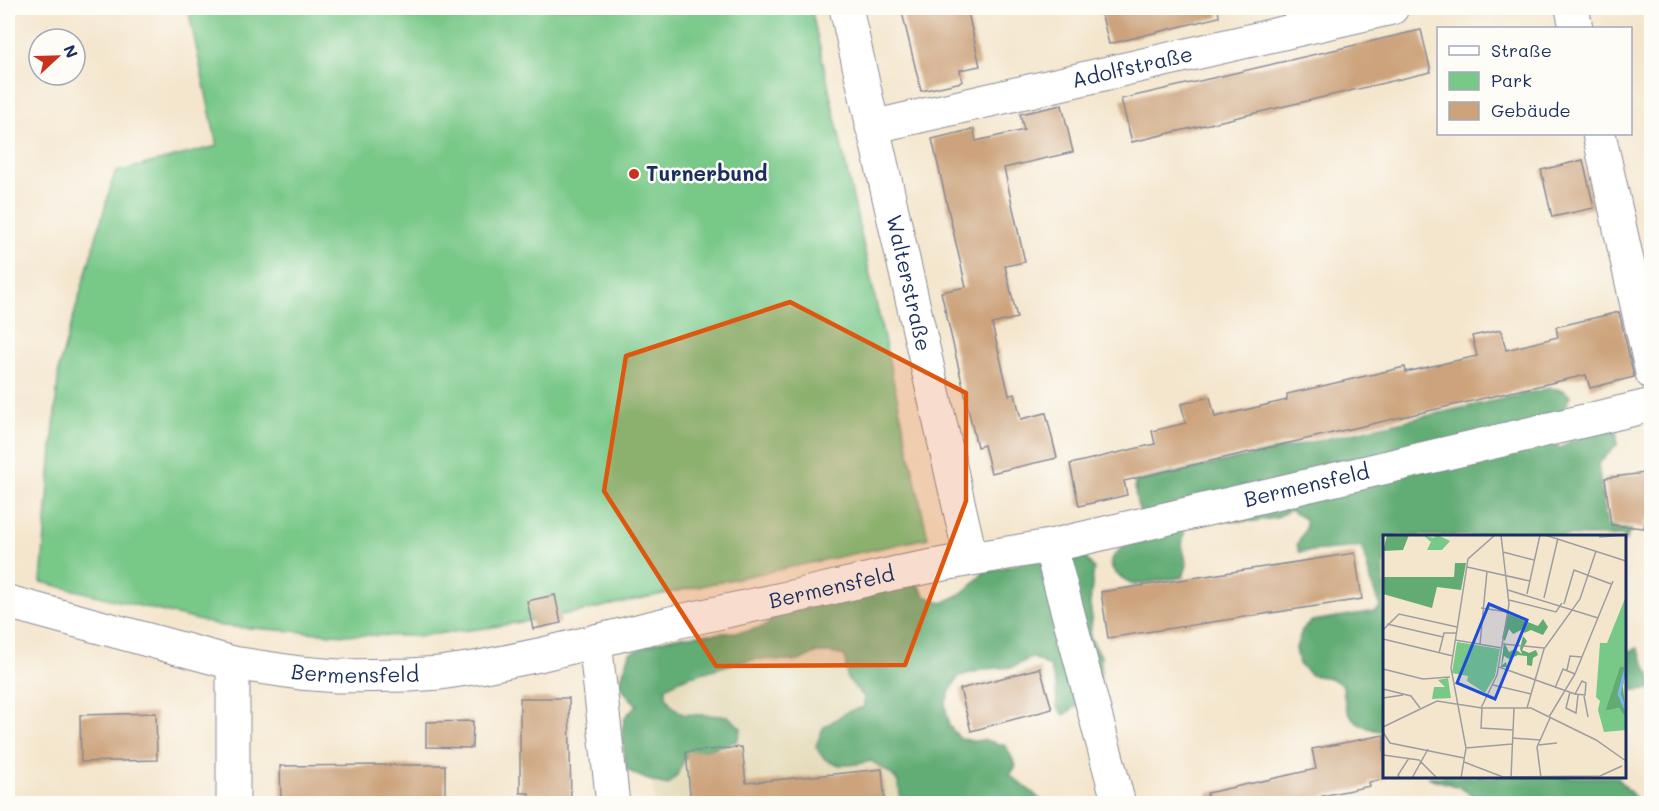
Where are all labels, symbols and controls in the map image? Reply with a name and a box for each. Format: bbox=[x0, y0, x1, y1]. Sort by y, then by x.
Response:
north arrow bbox=[27, 27, 87, 87]
legend bbox=[1437, 27, 1632, 135]
text: Straße bbox=[1491, 38, 1552, 62]
street label: Adolfstraße bbox=[1069, 39, 1195, 93]
text: N bbox=[59, 42, 83, 61]
text: Park bbox=[1491, 68, 1532, 92]
text: Gebäude bbox=[1491, 98, 1571, 122]
place label: Turnerbund bbox=[646, 159, 768, 186]
marker: Turnerbund bbox=[627, 167, 641, 181]
street label: Walterstraße bbox=[881, 212, 938, 353]
street label: Bermensfeld bbox=[1241, 457, 1372, 512]
inset map bbox=[1383, 535, 1626, 778]
street label: Bermensfeld bbox=[766, 559, 897, 613]
street label: Bermensfeld bbox=[289, 657, 420, 688]

